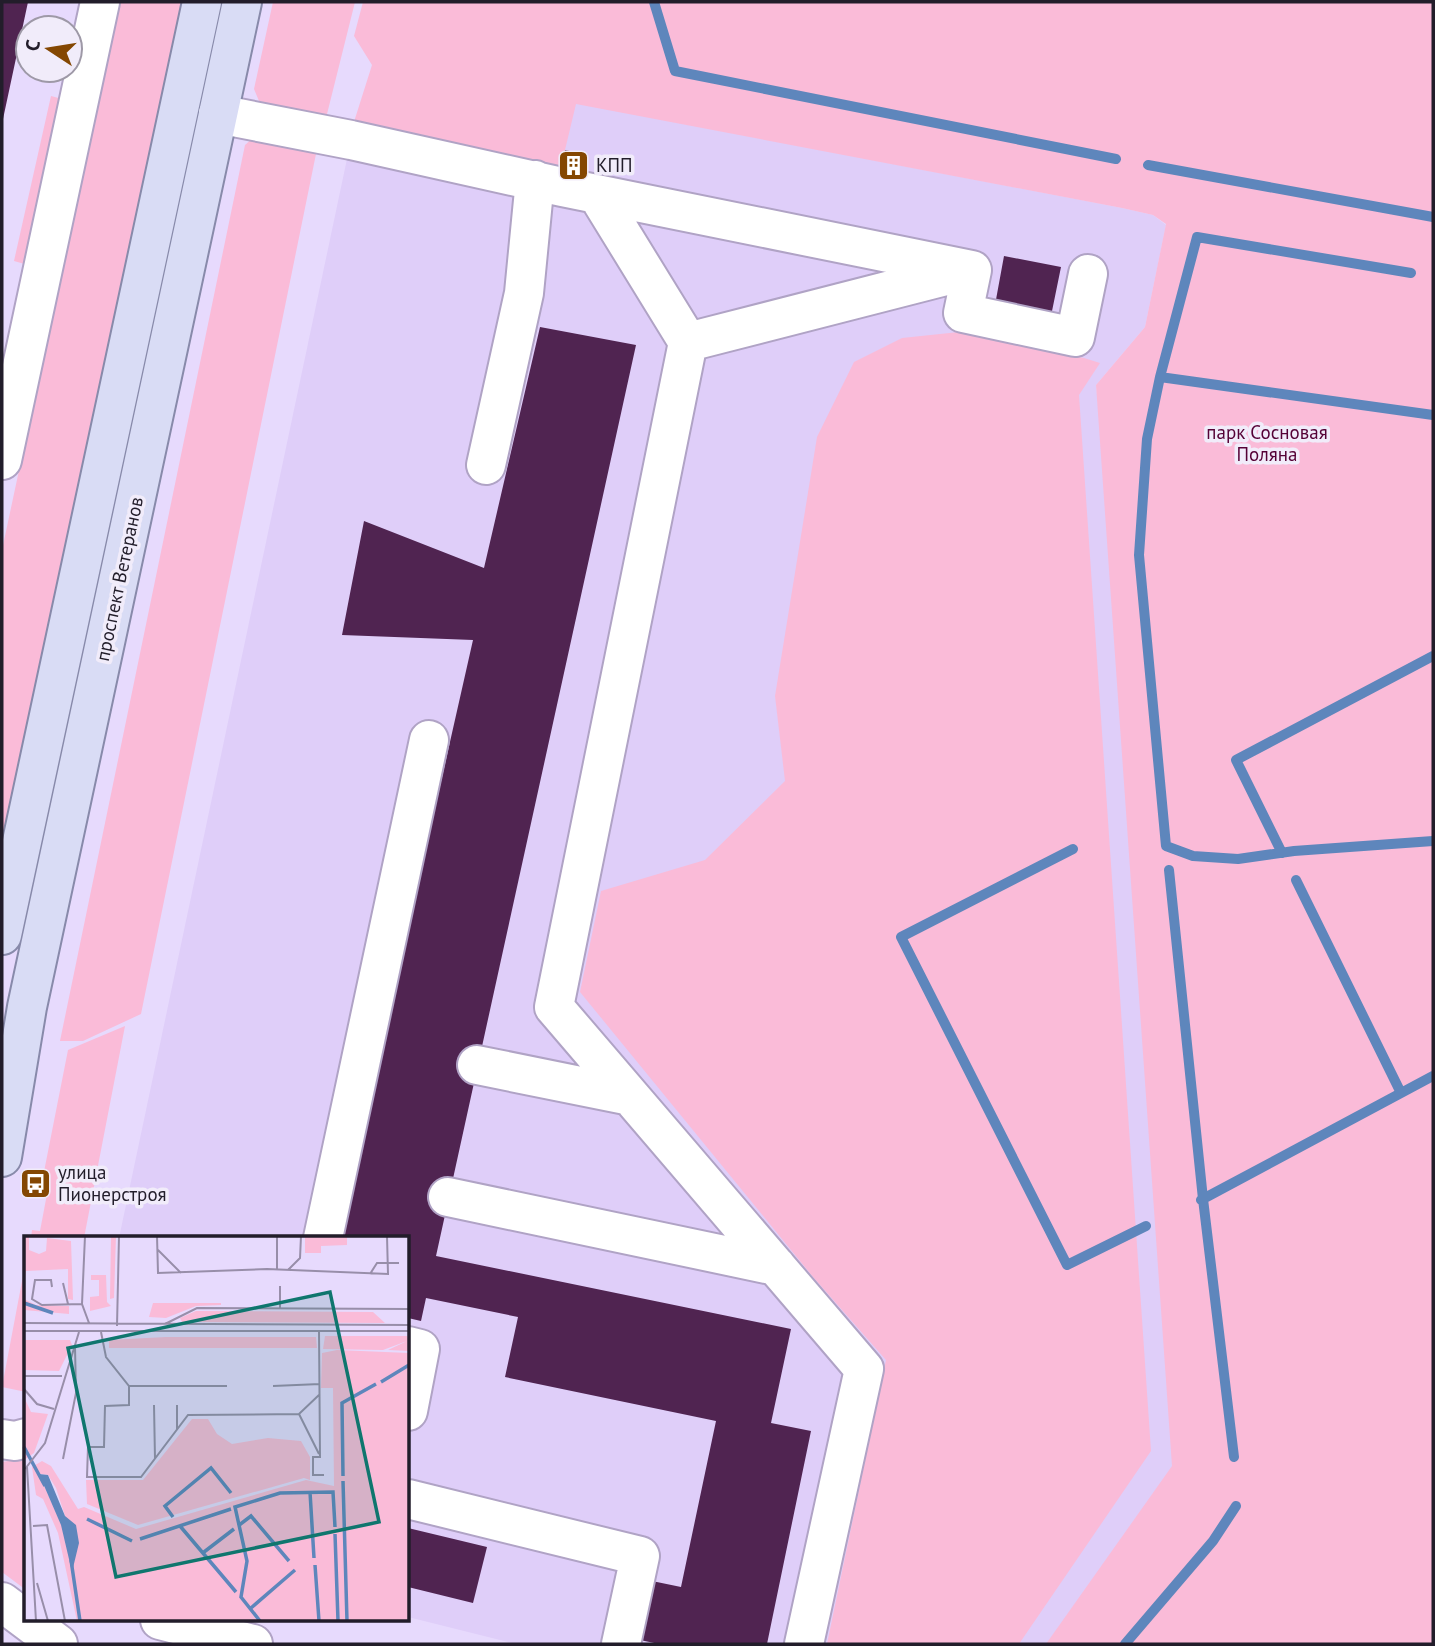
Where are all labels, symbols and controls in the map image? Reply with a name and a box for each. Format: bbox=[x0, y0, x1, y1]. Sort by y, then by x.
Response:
north arrow bbox=[14, 14, 84, 84]
text: С bbox=[20, 37, 45, 53]
building icon: КПП bbox=[556, 148, 590, 182]
place label: КПП bbox=[596, 153, 633, 177]
park label: парк Сосновая Поляна bbox=[1206, 420, 1328, 466]
street label: проспект Ветеранов bbox=[90, 495, 148, 663]
place label: улица Пионерстроя bbox=[58, 1160, 167, 1206]
bus stop icon: улица Пионерстроя bbox=[18, 1166, 52, 1200]
inset map bbox=[24, 1236, 410, 1622]

